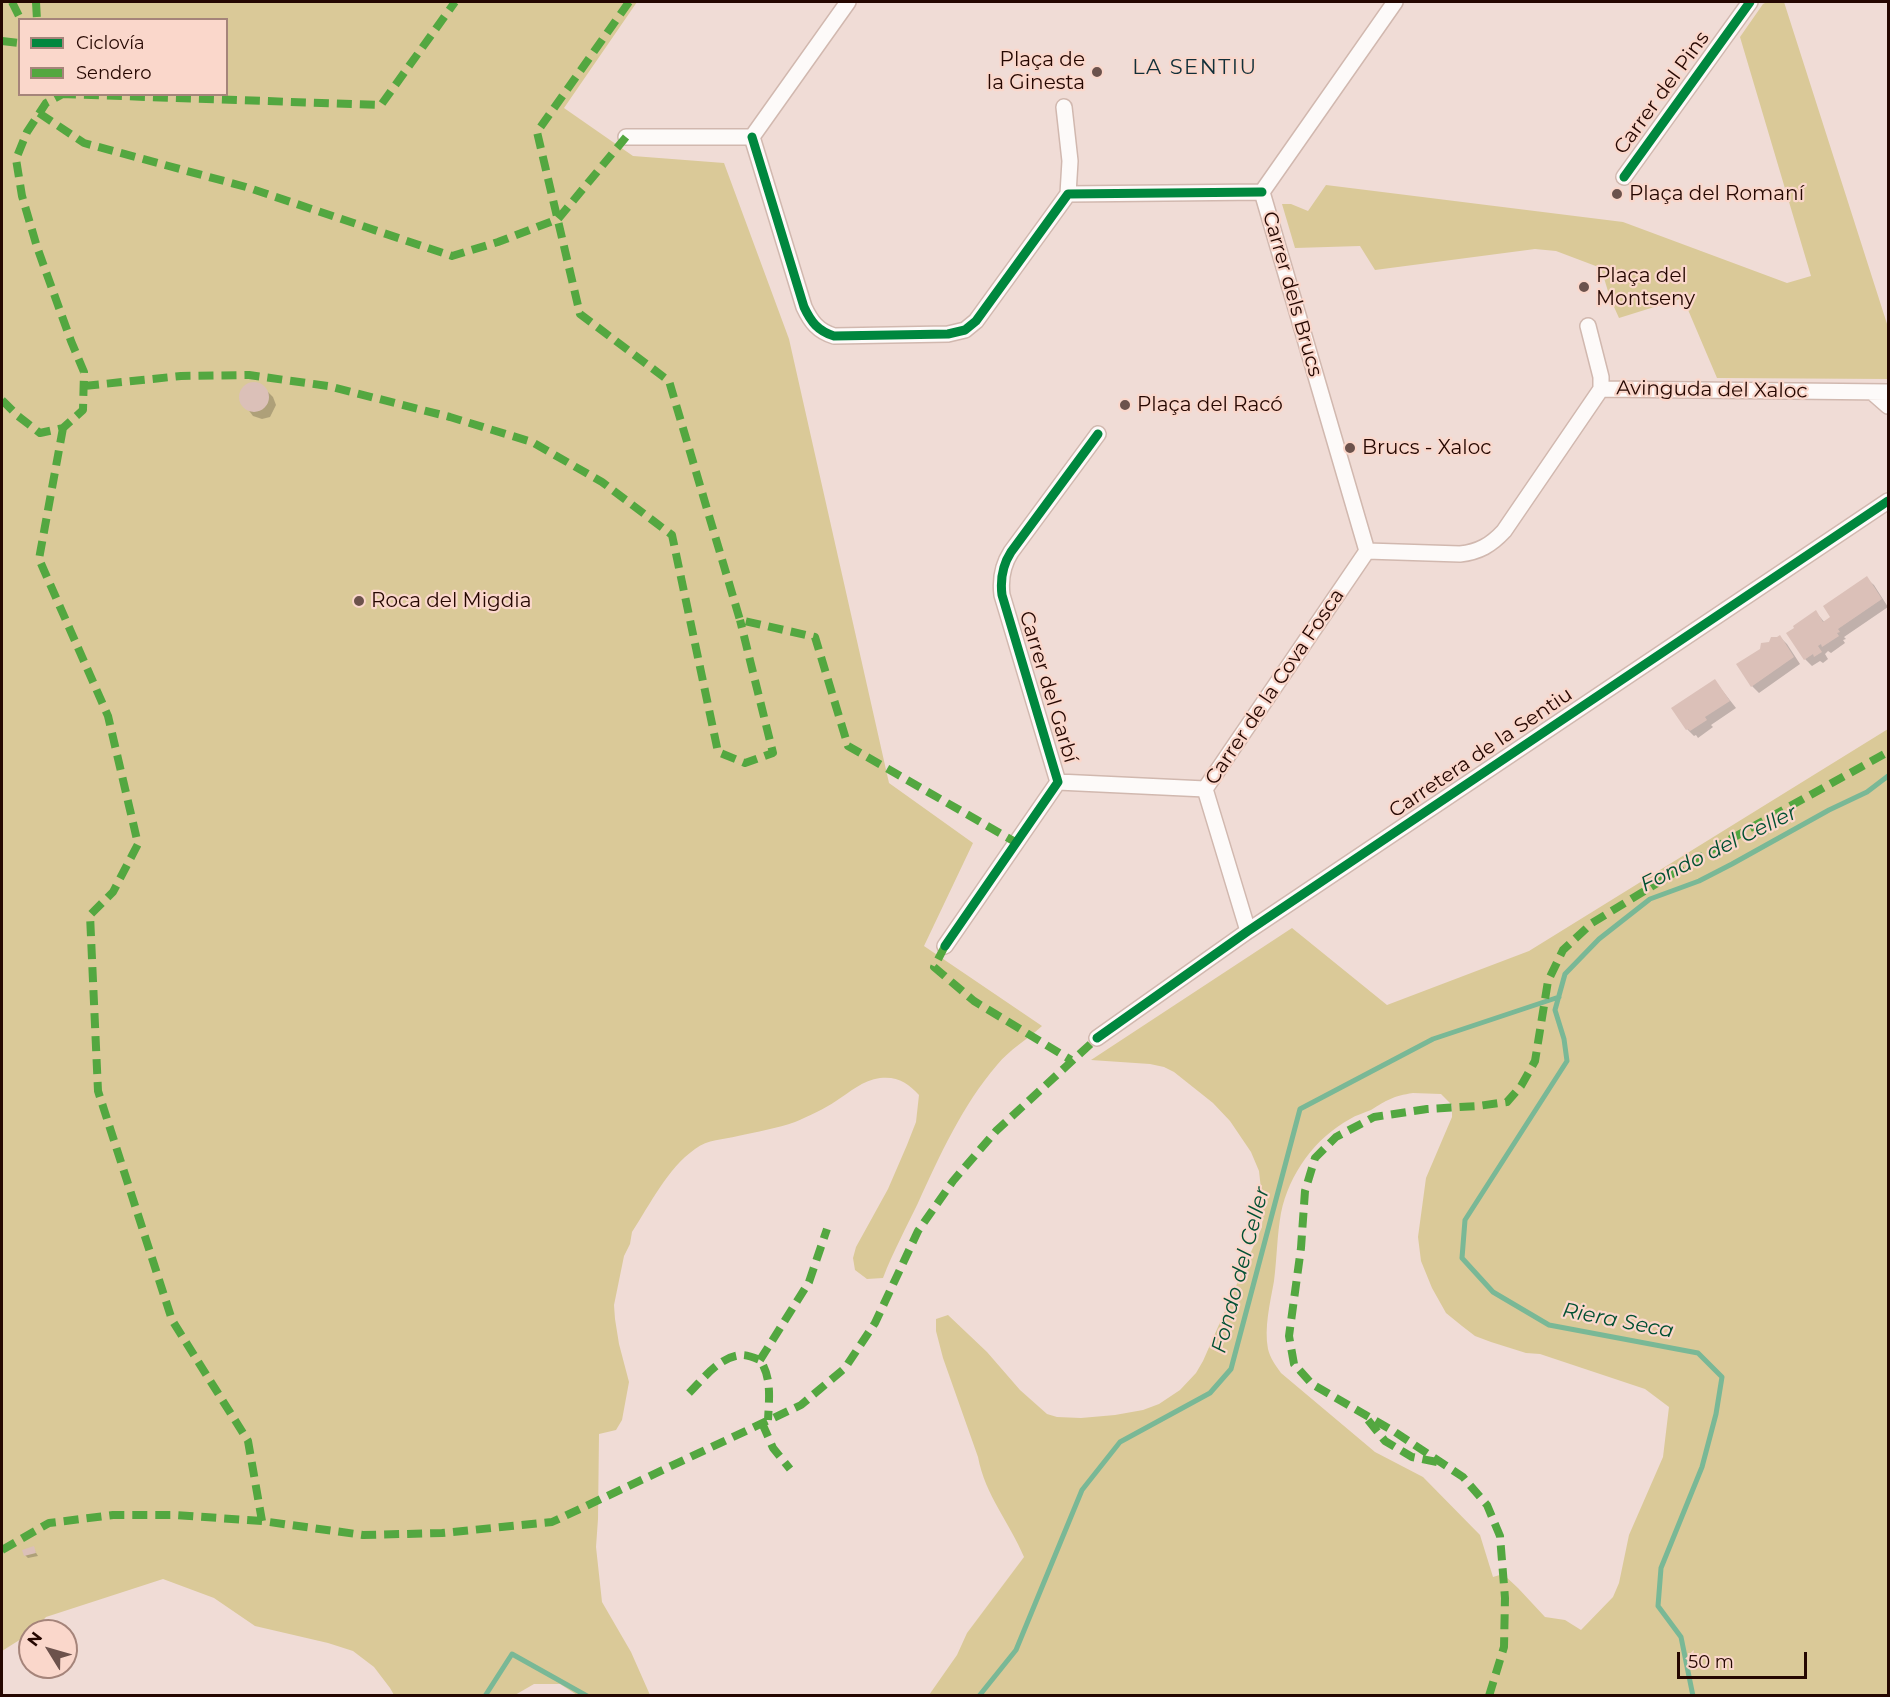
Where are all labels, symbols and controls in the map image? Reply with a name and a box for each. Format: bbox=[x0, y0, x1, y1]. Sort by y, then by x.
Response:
legend bbox=[18, 18, 228, 96]
street label: Carrer del Pins bbox=[1609, 27, 1715, 159]
text: Ciclovía bbox=[76, 32, 145, 54]
place label: Plaça de la Ginesta bbox=[987, 48, 1085, 95]
district label: LA SENTIU bbox=[1132, 55, 1258, 81]
text: Sendero bbox=[76, 62, 151, 84]
marker: Plaça de la Ginesta bbox=[1090, 65, 1104, 79]
place label: Plaça del Romaní bbox=[1629, 182, 1804, 206]
marker: Plaça del Romaní bbox=[1610, 187, 1624, 201]
street label: Carrer dels Brucs bbox=[1257, 209, 1327, 379]
place label: Plaça del Montseny bbox=[1596, 264, 1695, 311]
marker: Plaça del Montseny bbox=[1577, 280, 1591, 294]
street label: Avinguda del Xaloc bbox=[1616, 376, 1808, 404]
place label: Plaça del Racó bbox=[1137, 393, 1283, 417]
marker: Plaça del Racó bbox=[1118, 398, 1132, 412]
place label: Brucs - Xaloc bbox=[1362, 436, 1491, 460]
marker: Brucs - Xaloc bbox=[1343, 441, 1357, 455]
street label: Carrer de la Cova Fosca bbox=[1200, 584, 1350, 790]
place label: Roca del Migdia bbox=[371, 589, 531, 613]
marker: Roca del Migdia bbox=[352, 594, 366, 608]
street label: Carrer del Garbí bbox=[1014, 608, 1082, 766]
street label: Carretera de la Sentiu bbox=[1385, 683, 1577, 823]
water label: Fondo del Celler bbox=[1637, 800, 1801, 898]
water label: Fondo del Celler bbox=[1207, 1184, 1275, 1356]
water label: Riera Seca bbox=[1560, 1298, 1676, 1344]
north arrow bbox=[18, 1619, 78, 1679]
text: N bbox=[23, 1628, 46, 1650]
scale bar bbox=[1680, 1640, 1810, 1678]
text: 50 m bbox=[1688, 1651, 1734, 1673]

